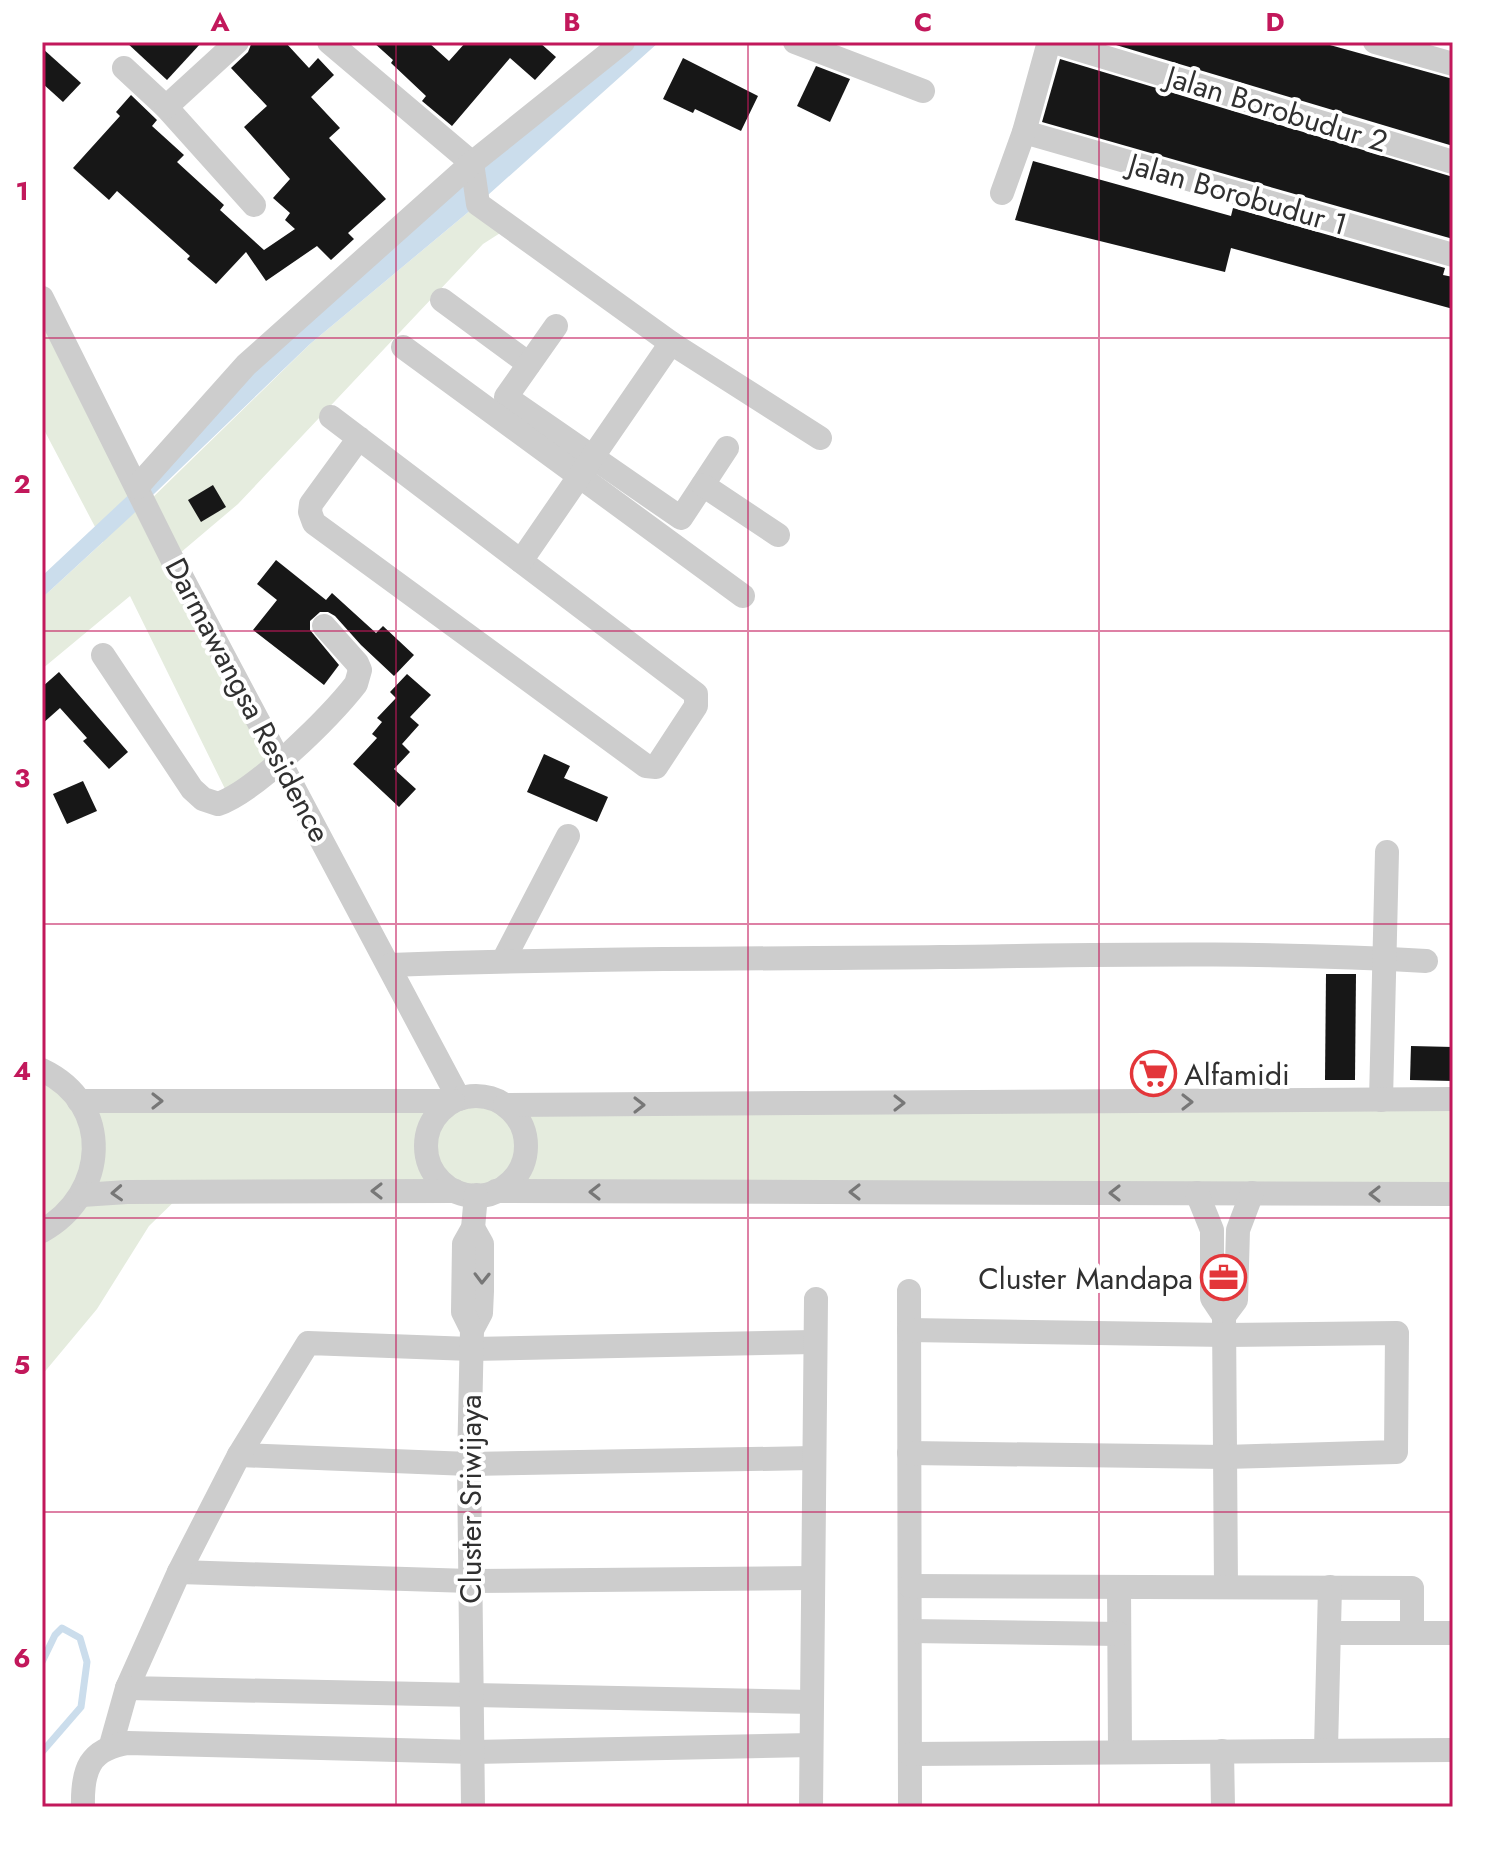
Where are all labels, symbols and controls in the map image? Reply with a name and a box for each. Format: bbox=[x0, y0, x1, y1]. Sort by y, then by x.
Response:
text: A bbox=[209, 3, 230, 41]
text: B bbox=[563, 3, 581, 41]
text: C bbox=[914, 3, 932, 41]
text: D bbox=[1265, 3, 1285, 41]
street label: Jalan Borobudur 2 bbox=[1157, 54, 1393, 163]
street label: Jalan Borobudur 1 bbox=[1120, 141, 1352, 246]
text: 1 bbox=[15, 172, 29, 210]
text: 2 bbox=[13, 465, 31, 503]
street label: Darmawangsa Residence bbox=[155, 550, 341, 850]
text: 3 bbox=[14, 759, 30, 797]
supermarket icon: Alfamidi bbox=[1129, 1050, 1177, 1098]
text: 4 bbox=[13, 1052, 31, 1090]
place label: Alfamidi bbox=[1184, 1053, 1290, 1096]
one-way arrow bbox=[151, 1092, 164, 1110]
one-way arrow bbox=[1181, 1093, 1194, 1111]
one-way arrow bbox=[893, 1094, 906, 1112]
one-way arrow bbox=[633, 1096, 646, 1114]
one-way arrow bbox=[370, 1182, 383, 1200]
one-way arrow bbox=[588, 1183, 601, 1201]
one-way arrow bbox=[848, 1183, 861, 1201]
one-way arrow bbox=[110, 1184, 123, 1201]
one-way arrow bbox=[1108, 1184, 1121, 1202]
one-way arrow bbox=[1368, 1185, 1381, 1203]
office icon: Cluster Mandapa bbox=[1200, 1254, 1248, 1302]
place label: Cluster Mandapa bbox=[978, 1257, 1193, 1300]
one-way arrow bbox=[473, 1272, 491, 1285]
text: 5 bbox=[14, 1346, 30, 1384]
street label: Cluster Sriwijaya bbox=[449, 1394, 492, 1604]
text: 6 bbox=[13, 1639, 31, 1677]

